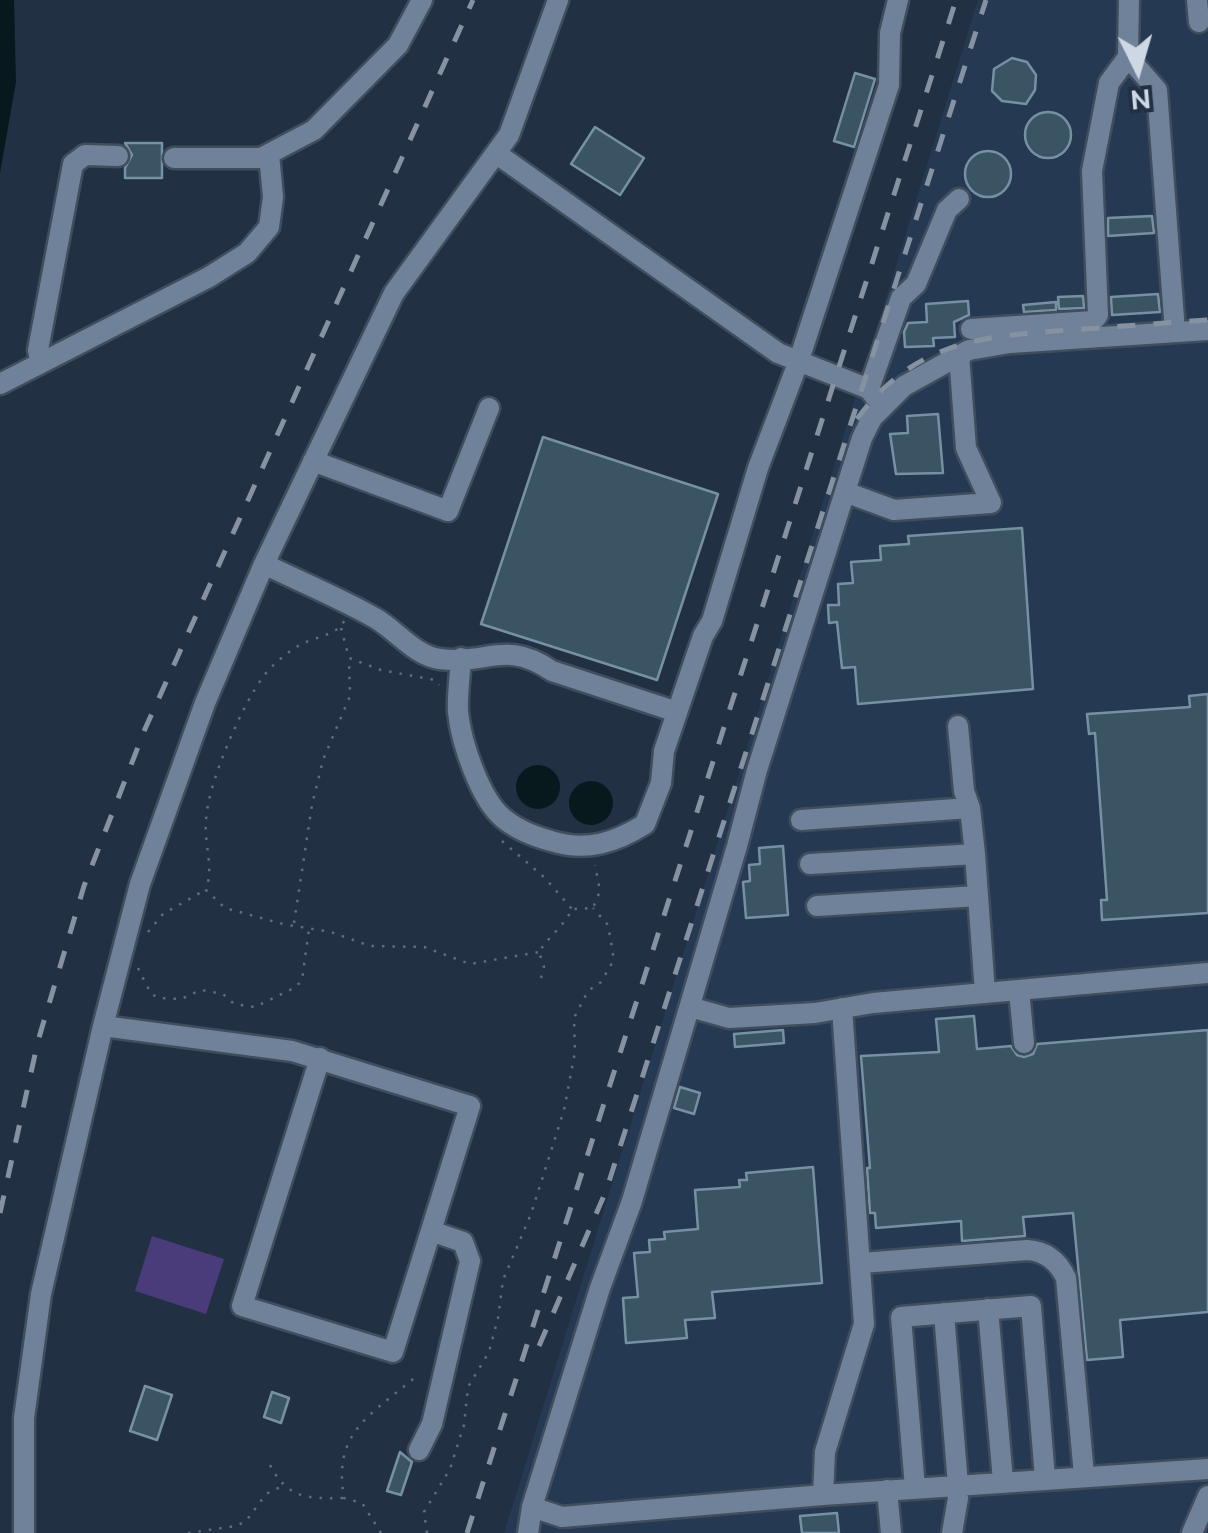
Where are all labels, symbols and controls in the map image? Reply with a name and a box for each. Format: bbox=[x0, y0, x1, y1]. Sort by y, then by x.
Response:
north arrow bbox=[1088, 20, 1188, 120]
text: N bbox=[1129, 84, 1152, 117]

